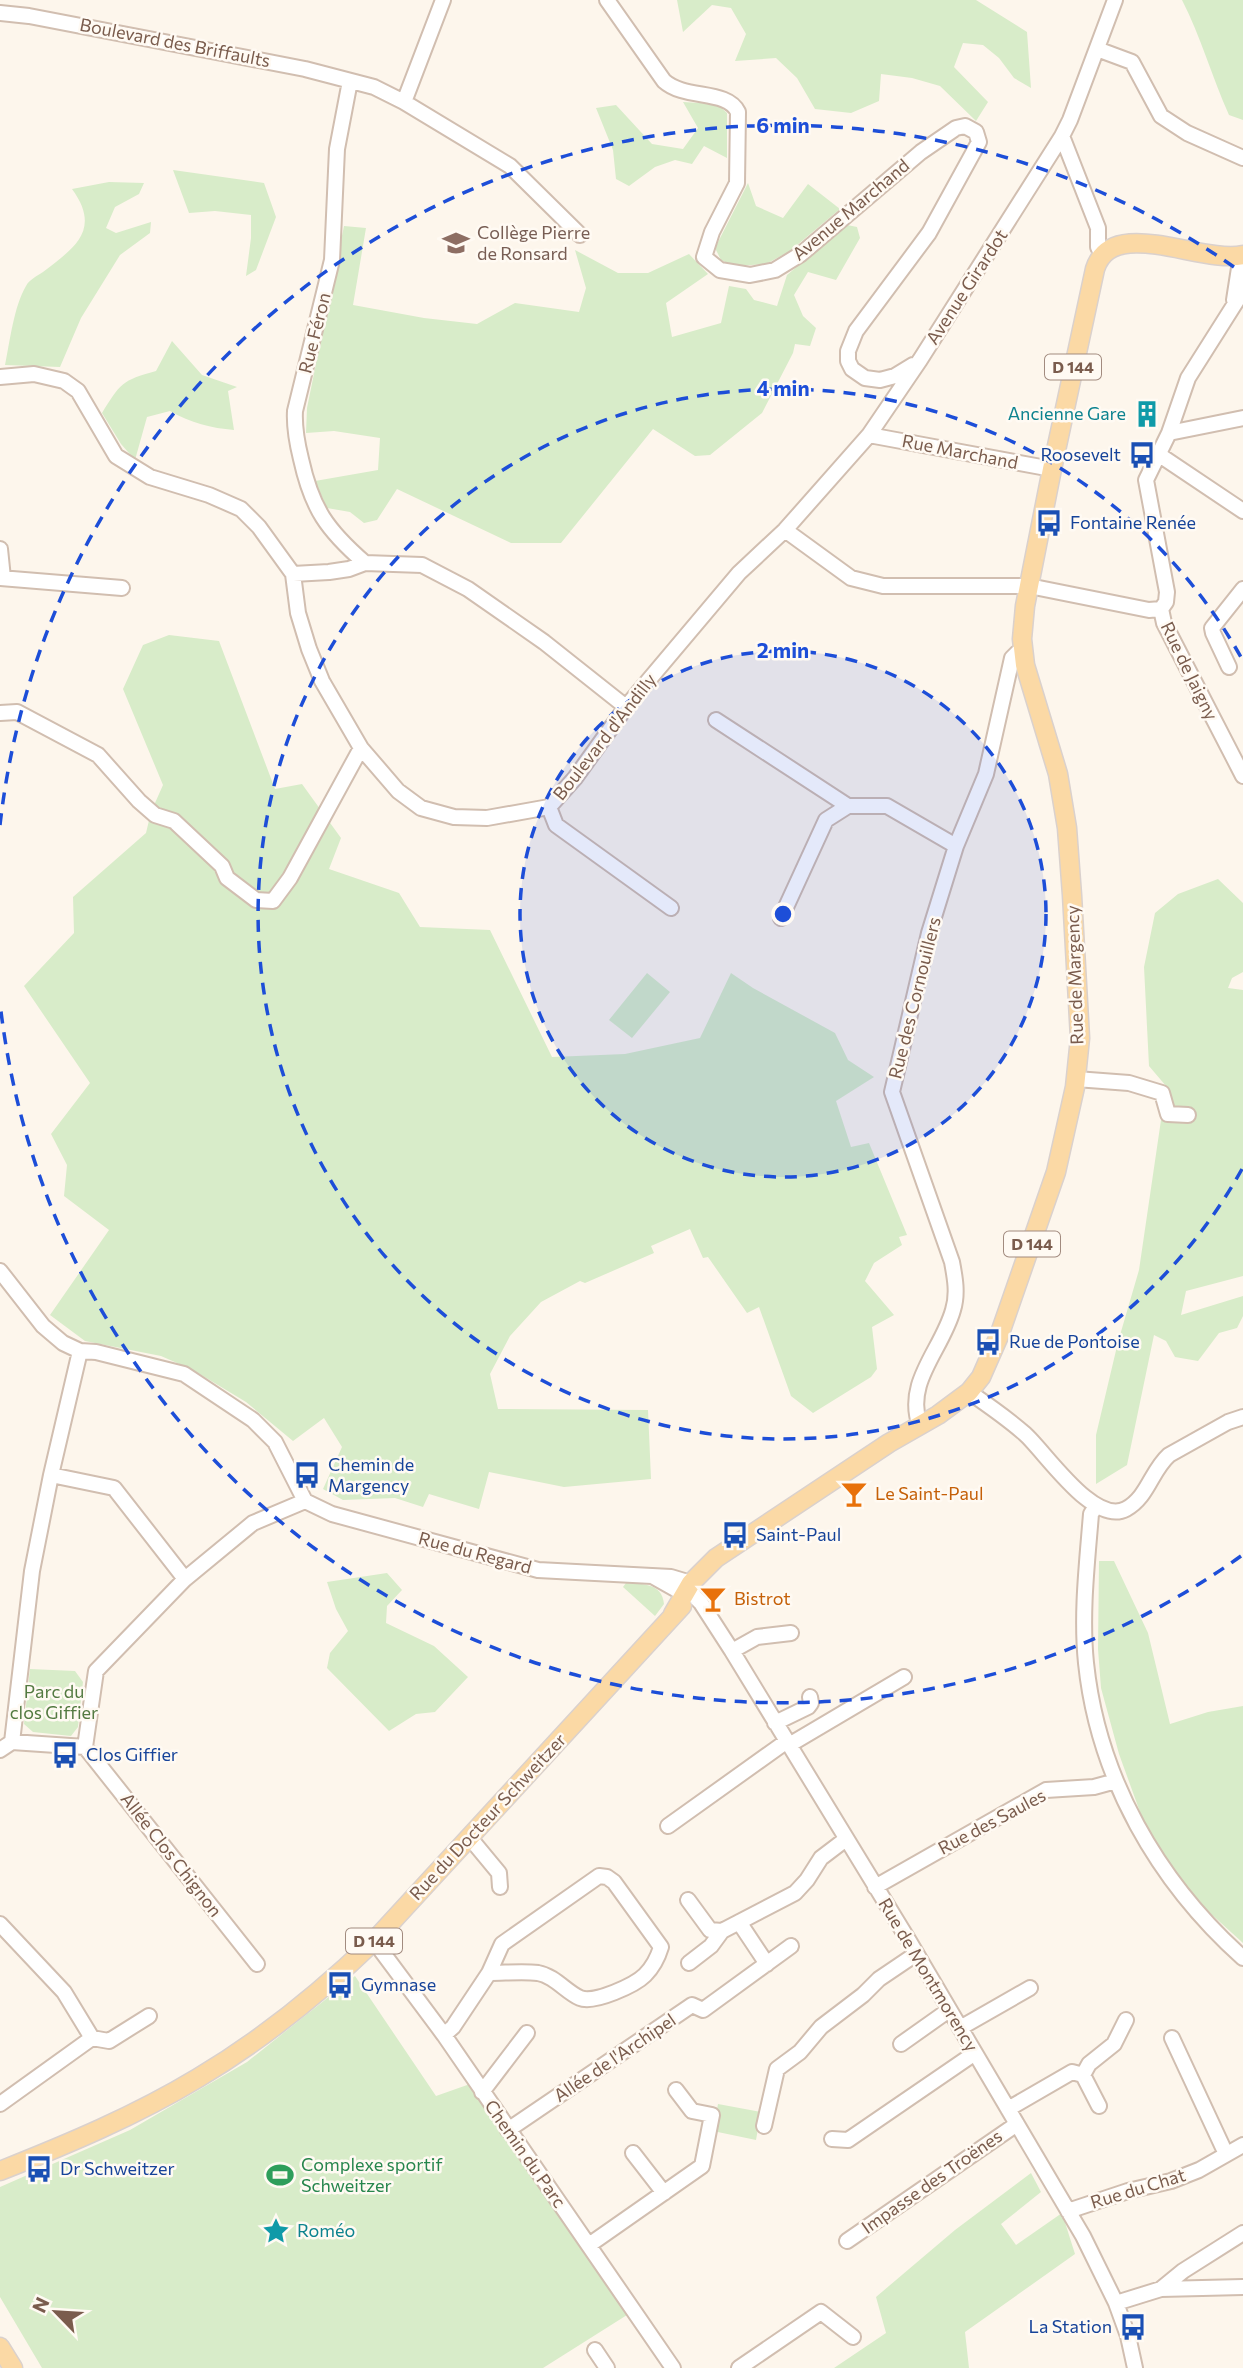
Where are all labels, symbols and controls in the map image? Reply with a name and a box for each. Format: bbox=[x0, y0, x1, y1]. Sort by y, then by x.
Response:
street label: Boulevard des Briffaults bbox=[78, 13, 272, 71]
text: 6 min bbox=[756, 112, 810, 137]
street label: Avenue Marchand bbox=[787, 154, 913, 265]
place label: Collège Pierre de Ronsard bbox=[477, 221, 590, 264]
street label: Avenue Girardot bbox=[921, 225, 1012, 348]
school or university icon: Collège Pierre de Ronsard bbox=[441, 228, 471, 258]
street label: Rue Féron bbox=[293, 290, 335, 375]
road number: D 144 bbox=[1045, 354, 1101, 380]
text: 4 min bbox=[756, 375, 810, 400]
building icon: Ancienne Gare bbox=[1132, 399, 1162, 429]
place label: Ancienne Gare bbox=[1008, 402, 1126, 424]
street label: Rue Marchand bbox=[900, 429, 1020, 473]
bus stop icon: Roosevelt bbox=[1127, 440, 1157, 470]
place label: Roosevelt bbox=[1040, 443, 1121, 465]
bus stop icon: Fontaine Renée bbox=[1034, 508, 1064, 538]
place label: Fontaine Renée bbox=[1070, 511, 1196, 533]
street label: Rue de Jaigny bbox=[1157, 618, 1223, 723]
text: 2 min bbox=[757, 637, 809, 662]
street label: Boulevard d'Andilly bbox=[548, 669, 661, 804]
centre of rings bbox=[771, 902, 795, 926]
street label: Rue de Margency bbox=[1061, 905, 1087, 1045]
street label: Rue des Cornouillers bbox=[883, 914, 945, 1081]
road number: D 144 bbox=[1004, 1232, 1060, 1256]
bus stop icon: Rue de Pontoise bbox=[973, 1327, 1003, 1357]
place label: Rue de Pontoise bbox=[1009, 1330, 1140, 1352]
place label: Chemin de Margency bbox=[328, 1453, 414, 1496]
bus stop icon: Chemin de Margency bbox=[292, 1460, 322, 1490]
bar icon: Le Saint-Paul bbox=[839, 1479, 869, 1509]
place label: Le Saint-Paul bbox=[875, 1482, 983, 1504]
bus stop icon: Saint-Paul bbox=[720, 1520, 750, 1550]
place label: Saint-Paul bbox=[756, 1523, 841, 1545]
street label: Rue du Regard bbox=[416, 1526, 534, 1578]
bar icon: Bistrot bbox=[698, 1584, 728, 1614]
place label: Bistrot bbox=[734, 1587, 791, 1609]
park label: Parc du clos Giffier bbox=[10, 1680, 98, 1723]
street label: Rue du Docteur Schweitzer bbox=[404, 1728, 570, 1904]
bus stop icon: Clos Giffier bbox=[50, 1740, 80, 1770]
place label: Clos Giffier bbox=[86, 1743, 178, 1765]
street label: Rue des Saules bbox=[934, 1784, 1049, 1859]
street label: Allée Clos Chignon bbox=[116, 1788, 227, 1921]
street label: Rue de Montmorency bbox=[874, 1894, 983, 2055]
road number: D 144 bbox=[346, 1928, 402, 1954]
bus stop icon: Gymnase bbox=[325, 1970, 355, 2000]
place label: Gymnase bbox=[361, 1973, 436, 1995]
street label: Allée de l'Archipel bbox=[549, 2008, 680, 2106]
street label: Chemin du Parc bbox=[480, 2095, 571, 2212]
street label: Impasse des Troënes bbox=[857, 2124, 1006, 2238]
place label: Complexe sportif Schweitzer bbox=[301, 2153, 443, 2196]
bus stop icon: Dr Schweitzer bbox=[24, 2154, 54, 2184]
place label: Dr Schweitzer bbox=[60, 2157, 175, 2179]
sports icon: Complexe sportif Schweitzer bbox=[265, 2160, 295, 2190]
street label: Rue du Chat bbox=[1087, 2163, 1188, 2213]
place icon: Roméo bbox=[261, 2216, 291, 2246]
place label: Roméo bbox=[297, 2219, 355, 2241]
north arrow bbox=[21, 2277, 91, 2347]
text: N bbox=[27, 2293, 54, 2316]
bus stop icon: La Station bbox=[1118, 2312, 1148, 2342]
place label: La Station bbox=[1029, 2315, 1112, 2337]

